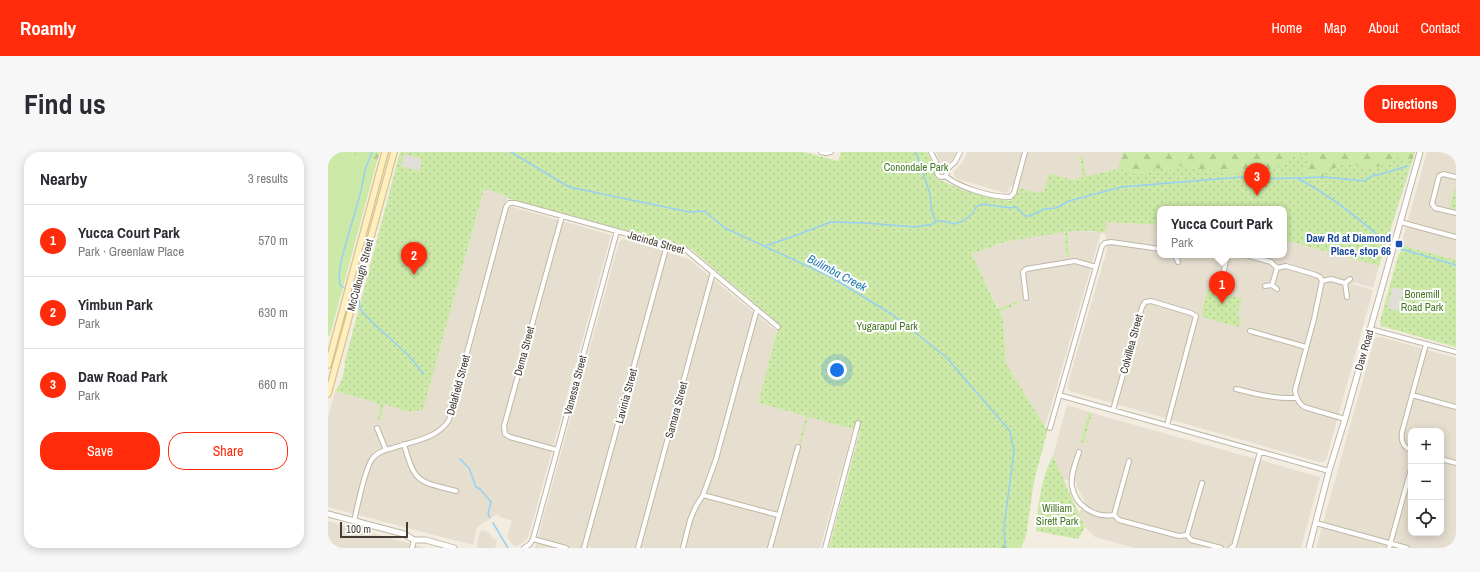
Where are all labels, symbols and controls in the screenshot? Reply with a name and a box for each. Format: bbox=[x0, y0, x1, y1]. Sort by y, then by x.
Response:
text: Roamly bbox=[20, 15, 76, 41]
text: Home bbox=[1271, 19, 1302, 37]
text: Map bbox=[1324, 19, 1346, 37]
text: About bbox=[1368, 19, 1398, 37]
text: Contact bbox=[1420, 19, 1460, 37]
text: Find us bbox=[24, 85, 106, 123]
button: Directions bbox=[1364, 85, 1456, 123]
park label: Conondale Park bbox=[884, 160, 949, 174]
pin: 3 bbox=[1244, 163, 1270, 196]
text: Nearby bbox=[40, 167, 87, 190]
text: 3 results bbox=[248, 170, 288, 187]
popup bbox=[1157, 206, 1287, 258]
text: Yucca Court Park bbox=[1171, 213, 1273, 234]
text: Yucca Court Park bbox=[78, 222, 180, 243]
street label: Jacinda Street bbox=[626, 227, 686, 257]
place label: Daw Rd at Diamond Place, stop 66 bbox=[1306, 231, 1391, 258]
text: 1 bbox=[50, 232, 56, 249]
text: 570 m bbox=[258, 232, 288, 249]
text: Park bbox=[1171, 234, 1193, 251]
street label: McCullough Street bbox=[344, 237, 376, 313]
marker: Daw Rd at Diamond Place, stop 66 bbox=[1394, 239, 1404, 249]
pin: 2 bbox=[401, 242, 427, 275]
text: Park · Greenlaw Place bbox=[78, 243, 184, 260]
water label: Bulimba Creek bbox=[805, 251, 870, 296]
pin: 1 bbox=[1209, 271, 1235, 304]
park label: Bonemill Road Park bbox=[1401, 287, 1444, 314]
text: Yimbun Park bbox=[78, 294, 153, 315]
text: 2 bbox=[50, 304, 56, 321]
text: 630 m bbox=[258, 304, 288, 321]
street label: Colvillea Street bbox=[1116, 312, 1146, 375]
text: Park bbox=[78, 315, 100, 332]
park label: Yugarapul Park bbox=[856, 319, 918, 333]
street label: Dema Street bbox=[511, 324, 537, 377]
street label: Daw Road bbox=[1351, 328, 1377, 372]
street label: Delafield Street bbox=[443, 353, 473, 417]
street label: Vanessa Street bbox=[560, 353, 590, 416]
your location bbox=[827, 360, 847, 380]
text: Daw Road Park bbox=[78, 366, 168, 387]
street label: Lavinia Street bbox=[612, 367, 640, 425]
text: 3 bbox=[50, 376, 56, 393]
text: 660 m bbox=[258, 376, 288, 393]
street label: Samara Street bbox=[662, 380, 690, 440]
text: Park bbox=[78, 387, 100, 404]
map controls bbox=[1408, 428, 1444, 536]
button: + bbox=[1408, 428, 1444, 464]
button: Save bbox=[40, 432, 160, 470]
button: Share bbox=[168, 432, 288, 470]
button: − bbox=[1408, 464, 1444, 500]
button: locate bbox=[1408, 500, 1444, 536]
park label: William Sirett Park bbox=[1036, 501, 1079, 528]
scale bar bbox=[340, 520, 408, 539]
text: 100 m bbox=[346, 522, 371, 536]

